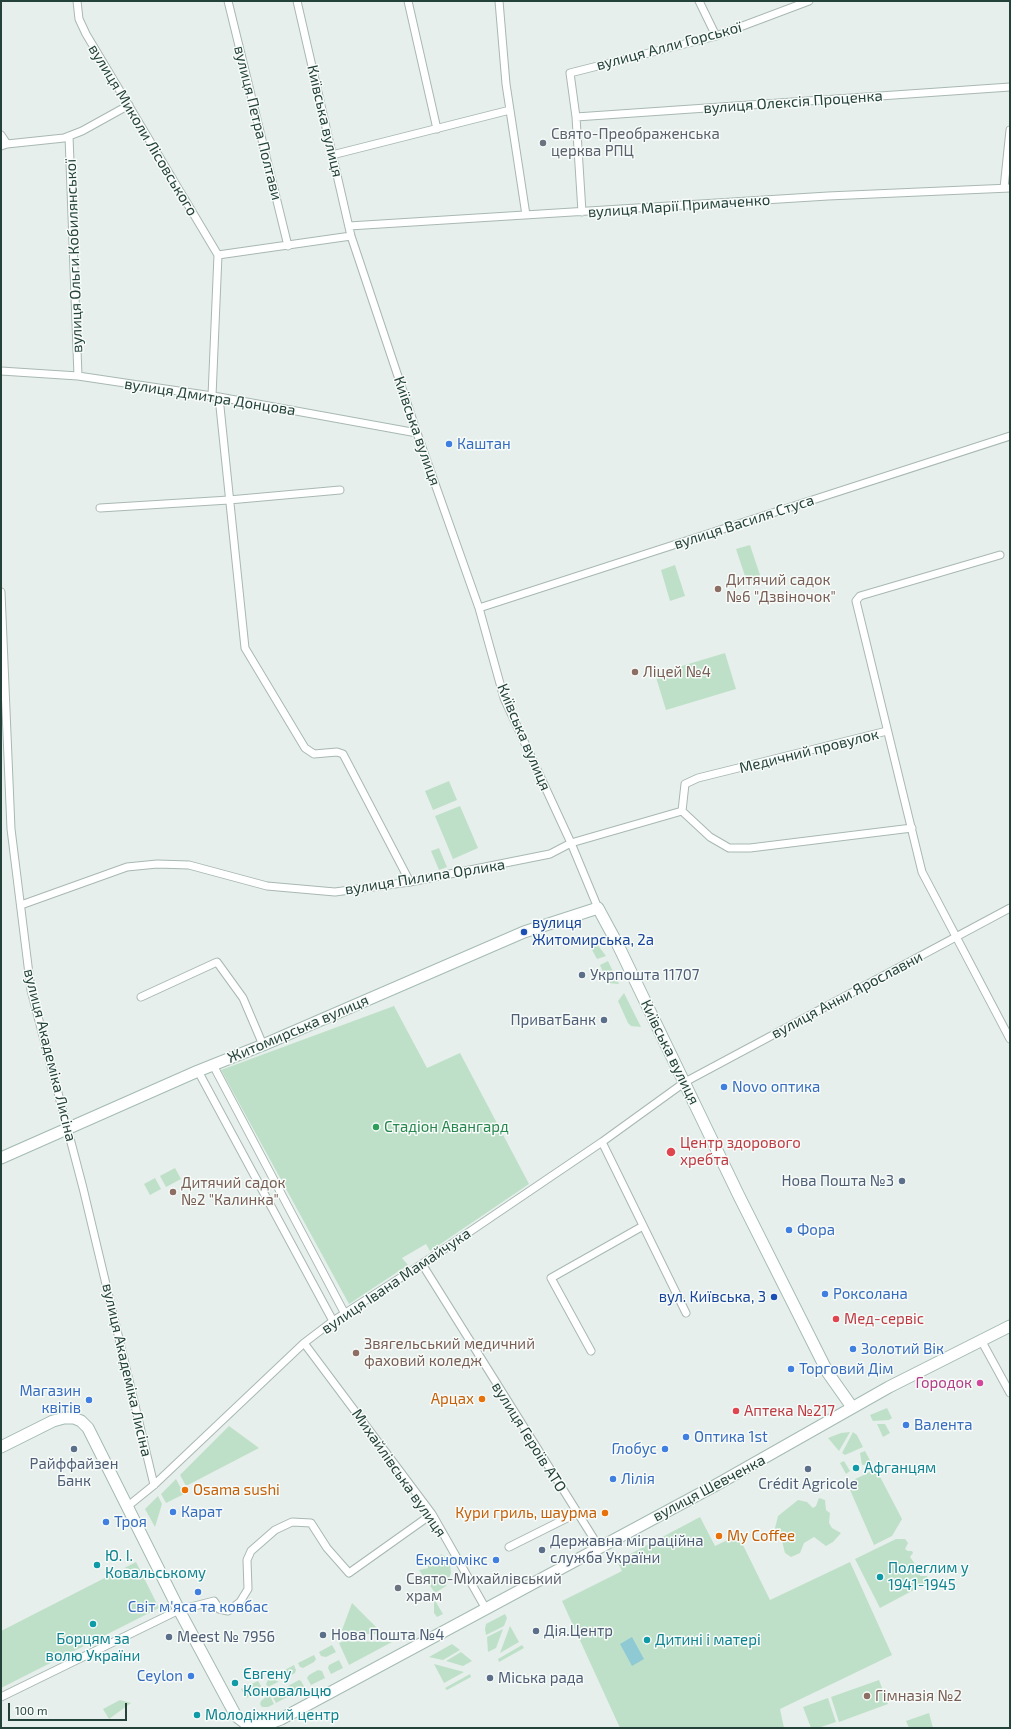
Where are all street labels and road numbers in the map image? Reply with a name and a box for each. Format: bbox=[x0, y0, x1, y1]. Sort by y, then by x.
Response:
street label: вулиця Алли Горської bbox=[594, 18, 744, 74]
street label: вулиця Миколи Лісовського bbox=[85, 41, 201, 219]
street label: вулиця Петра Полтави bbox=[230, 44, 286, 202]
street label: Київська вулиця bbox=[303, 63, 347, 179]
street label: вулиця Олексія Проценка bbox=[703, 87, 883, 117]
street label: вулиця Ольги Кобилянської bbox=[62, 159, 86, 353]
street label: вулиця Марії Примаченко bbox=[587, 191, 771, 221]
street label: Київська вулиця bbox=[390, 374, 444, 488]
street label: вулиця Дмитра Донцова bbox=[123, 375, 297, 419]
street label: вулиця Василя Стуса bbox=[672, 491, 816, 553]
street label: Київська вулиця bbox=[493, 681, 555, 793]
street label: Медичний провулок bbox=[737, 725, 881, 777]
street label: вулиця Пилипа Орлика bbox=[344, 855, 506, 899]
street label: вулиця Анни Ярославни bbox=[768, 947, 926, 1043]
street label: вулиця Академіка Лисіна bbox=[20, 967, 80, 1143]
street label: Житомирська вулиця bbox=[225, 991, 371, 1067]
street label: Київська вулиця bbox=[637, 997, 703, 1107]
street label: вулиця Івана Мамайчука bbox=[318, 1224, 474, 1338]
street label: вулиця Академіка Лисіна bbox=[98, 1282, 156, 1458]
street label: вулиця Героїв АТО bbox=[488, 1379, 570, 1495]
street label: Михайлівська вулиця bbox=[348, 1405, 450, 1541]
street label: вулиця Шевченка bbox=[650, 1451, 768, 1525]

